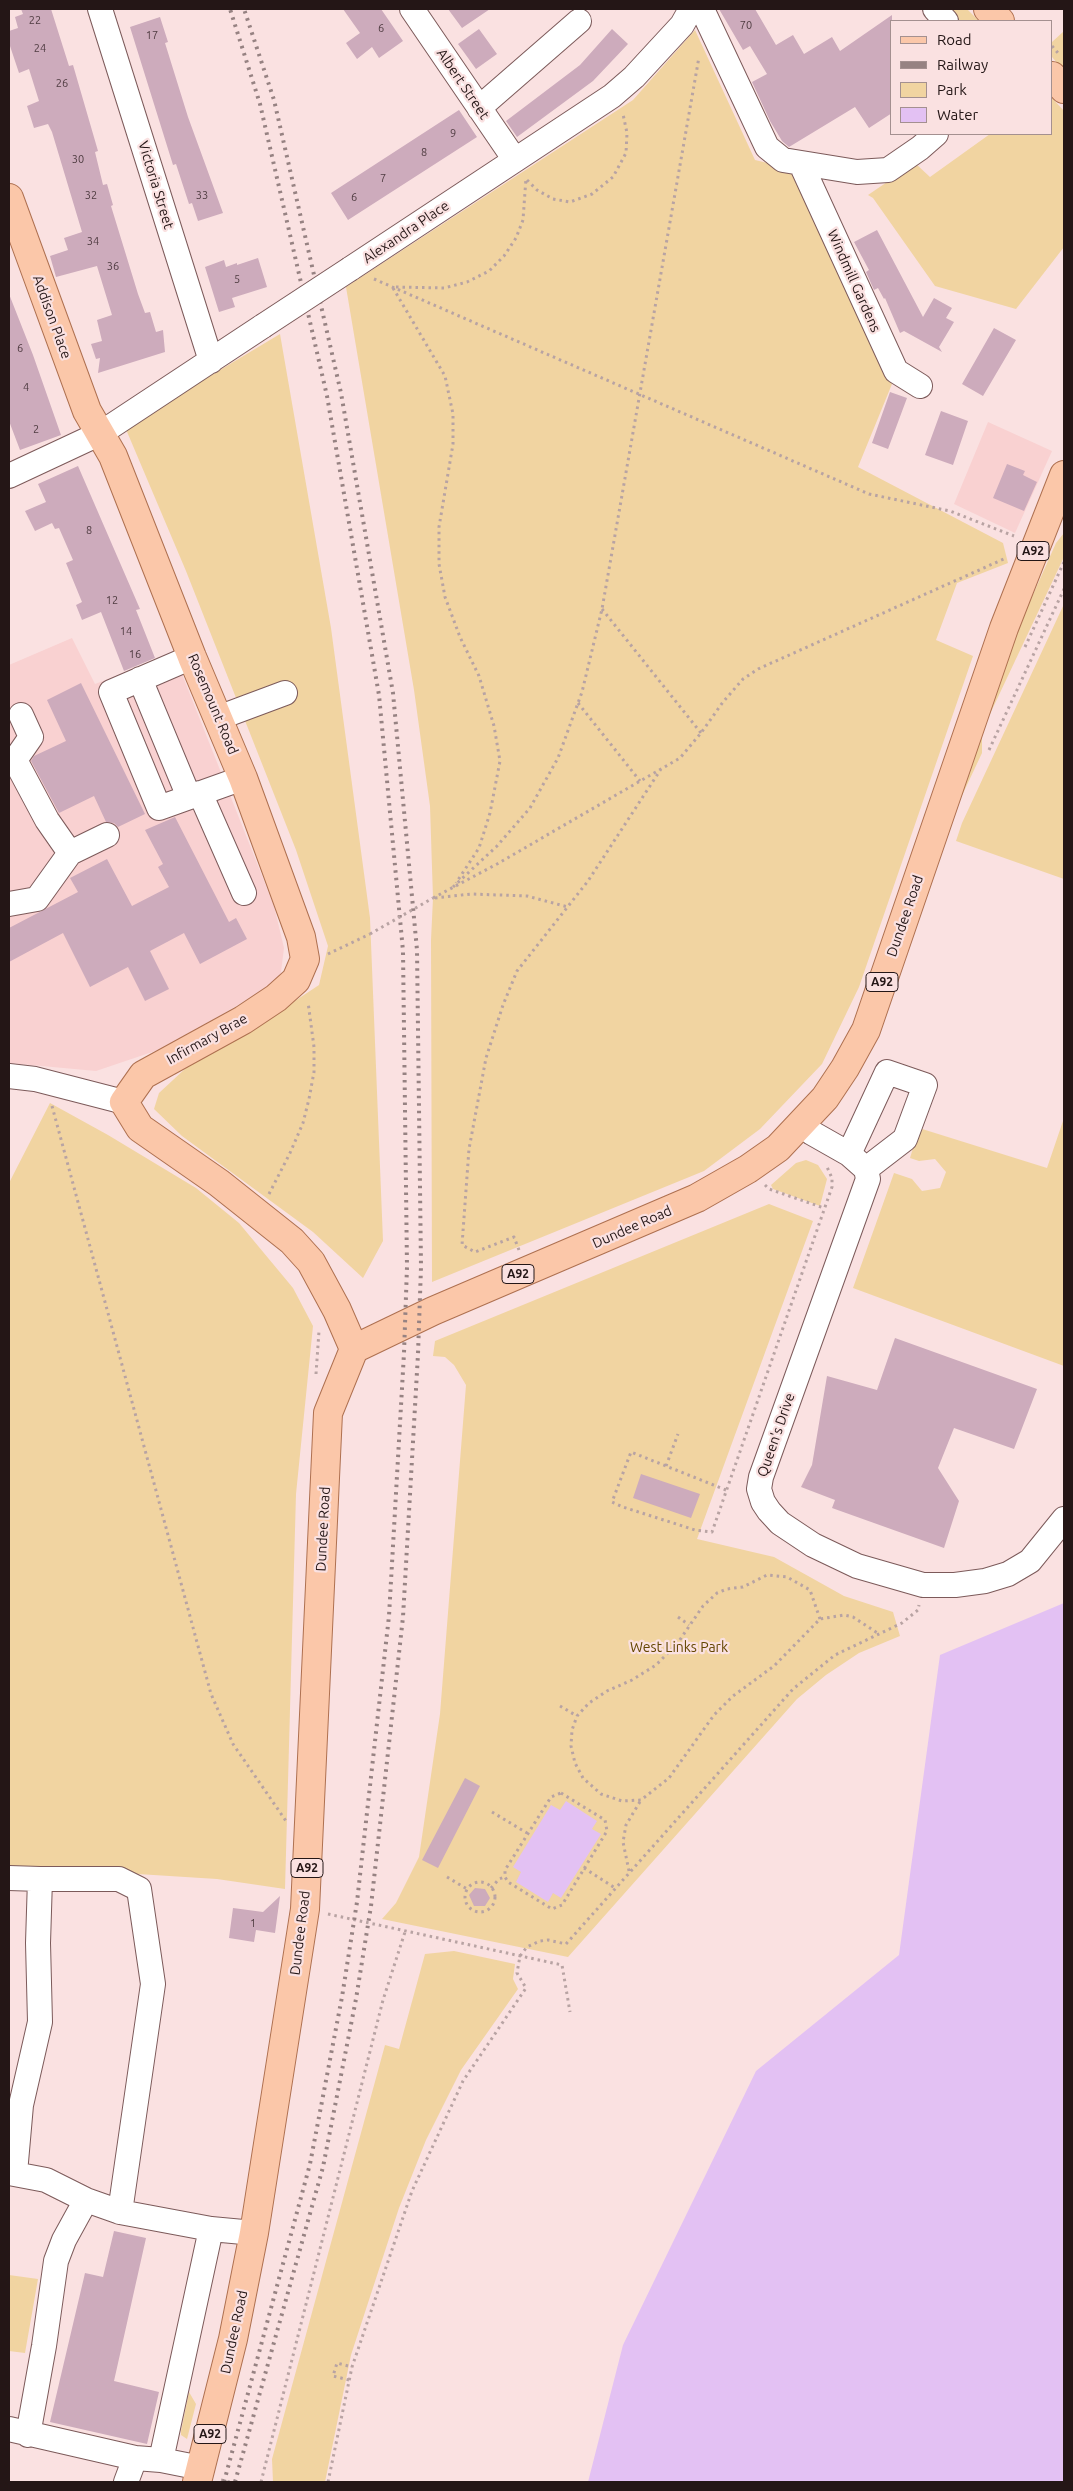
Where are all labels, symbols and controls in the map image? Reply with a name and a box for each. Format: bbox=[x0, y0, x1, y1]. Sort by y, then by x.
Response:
house number: 22 bbox=[29, 13, 41, 27]
house number: 70 bbox=[740, 18, 752, 32]
legend bbox=[890, 20, 1053, 135]
house number: 6 bbox=[378, 21, 384, 35]
house number: 17 bbox=[146, 28, 158, 42]
text: Road bbox=[937, 31, 972, 48]
house number: 24 bbox=[34, 41, 46, 55]
street label: Albert Street bbox=[433, 45, 493, 123]
text: Railway bbox=[937, 56, 988, 73]
house number: 26 bbox=[56, 76, 68, 90]
text: Park bbox=[937, 81, 967, 98]
text: Water bbox=[937, 106, 978, 123]
house number: 9 bbox=[450, 126, 456, 140]
street label: Victoria Street bbox=[135, 139, 177, 231]
house number: 8 bbox=[421, 145, 427, 159]
house number: 30 bbox=[72, 152, 84, 166]
house number: 7 bbox=[380, 171, 386, 185]
house number: 32 bbox=[85, 188, 97, 202]
house number: 33 bbox=[196, 188, 208, 202]
house number: 6 bbox=[351, 190, 357, 204]
street label: Alexandra Place bbox=[360, 197, 452, 267]
street label: Windmill Gardens bbox=[824, 227, 884, 335]
house number: 34 bbox=[87, 234, 99, 248]
house number: 36 bbox=[107, 259, 119, 273]
house number: 5 bbox=[234, 272, 240, 286]
street label: Addison Place bbox=[29, 273, 75, 361]
house number: 6 bbox=[17, 341, 23, 355]
house number: 4 bbox=[23, 380, 29, 394]
house number: 2 bbox=[33, 422, 39, 436]
house number: 8 bbox=[86, 523, 92, 537]
road number: A92 bbox=[1017, 542, 1049, 560]
house number: 12 bbox=[106, 593, 118, 607]
house number: 14 bbox=[120, 624, 132, 638]
house number: 16 bbox=[129, 647, 141, 661]
street label: Rosemount Road bbox=[184, 651, 242, 757]
street label: Dundee Road bbox=[883, 873, 927, 959]
road number: A92 bbox=[866, 972, 898, 992]
street label: Infirmary Brae bbox=[164, 1010, 250, 1068]
street label: Dundee Road bbox=[590, 1202, 674, 1252]
road number: A92 bbox=[502, 1264, 534, 1284]
street label: Queen's Drive bbox=[754, 1391, 798, 1479]
street label: Dundee Road bbox=[312, 1486, 334, 1572]
park label: West Links Park bbox=[630, 1639, 728, 1655]
road number: A92 bbox=[291, 1859, 323, 1878]
street label: Dundee Road bbox=[286, 1890, 314, 1976]
house number: 1 bbox=[250, 1916, 256, 1930]
street label: Dundee Road bbox=[217, 2289, 251, 2375]
road number: A92 bbox=[194, 2424, 226, 2444]

